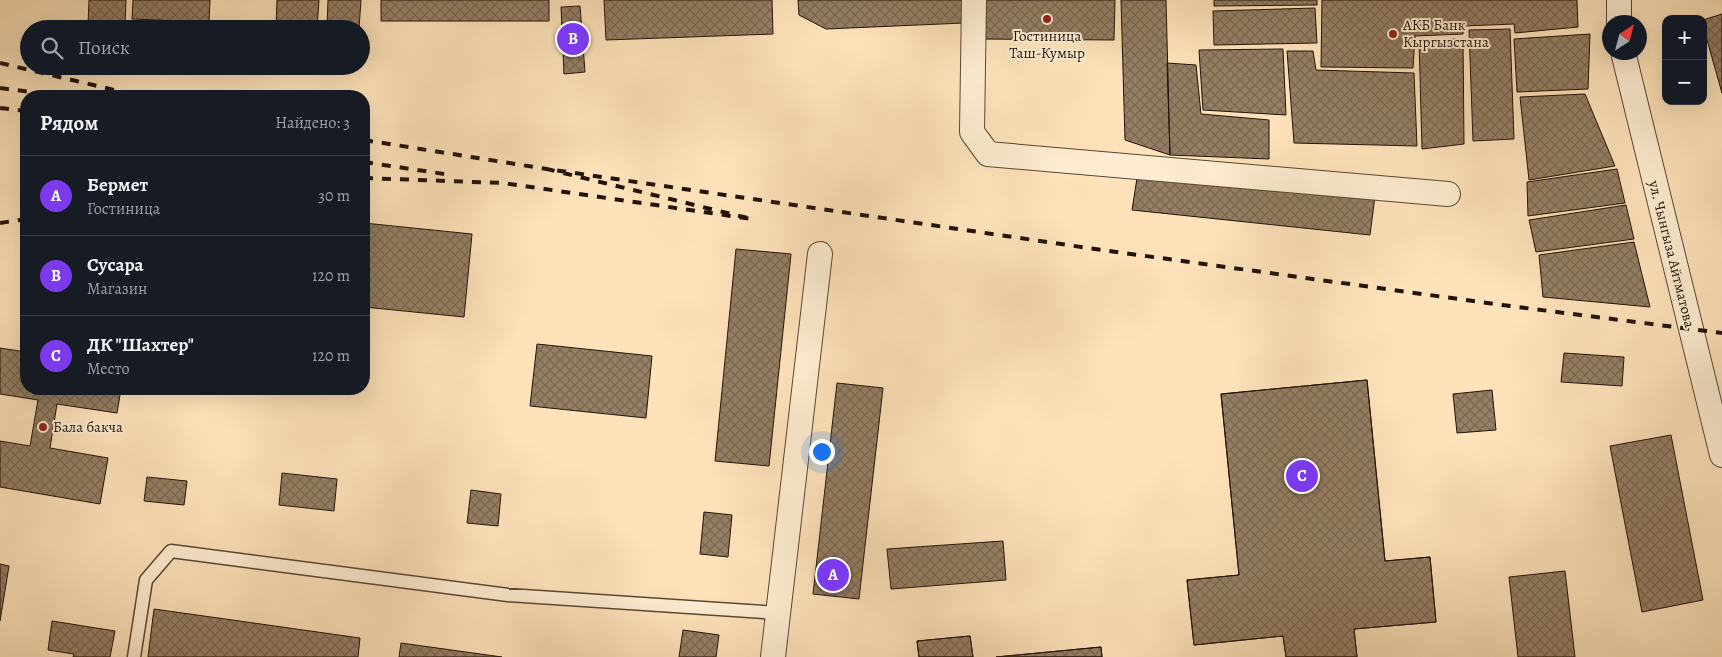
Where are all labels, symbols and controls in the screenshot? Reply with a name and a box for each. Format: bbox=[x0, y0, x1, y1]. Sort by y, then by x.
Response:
marker: Гостиница Таш-Кумыр bbox=[1041, 13, 1053, 25]
place label: АКБ Банк Кыргызстана bbox=[1402, 15, 1489, 52]
north arrow bbox=[1602, 15, 1647, 60]
map controls bbox=[1662, 15, 1707, 105]
button: + bbox=[1662, 15, 1707, 60]
search box bbox=[20, 20, 370, 75]
pin: B bbox=[557, 20, 589, 58]
place label: Гостиница Таш-Кумыр bbox=[1009, 26, 1085, 63]
marker: АКБ Банк Кыргызстана bbox=[1387, 28, 1399, 40]
icon: search bbox=[38, 34, 66, 62]
text: Поиск bbox=[78, 35, 130, 61]
button: − bbox=[1662, 60, 1707, 105]
text: Рядом bbox=[40, 109, 98, 137]
text: Найдено: 3 bbox=[275, 112, 350, 134]
text: Бермет bbox=[87, 172, 148, 198]
street label: ул. Чынгыза Айтматова bbox=[1644, 177, 1700, 330]
text: A bbox=[51, 185, 61, 207]
text: 30 m bbox=[318, 185, 350, 207]
text: Гостиница bbox=[87, 198, 160, 220]
text: Сусара bbox=[87, 252, 144, 278]
text: B bbox=[51, 265, 61, 287]
text: 120 m bbox=[312, 265, 350, 287]
text: Магазин bbox=[87, 278, 147, 300]
text: ДК "Шахтер" bbox=[87, 332, 194, 358]
text: C bbox=[51, 345, 61, 367]
text: 120 m bbox=[312, 345, 350, 367]
text: Место bbox=[87, 358, 130, 380]
place label: Бала бакча bbox=[53, 417, 123, 437]
marker: Бала бакча bbox=[37, 421, 49, 433]
your location bbox=[809, 439, 835, 465]
pin: C bbox=[1286, 457, 1318, 495]
pin: A bbox=[817, 556, 849, 594]

